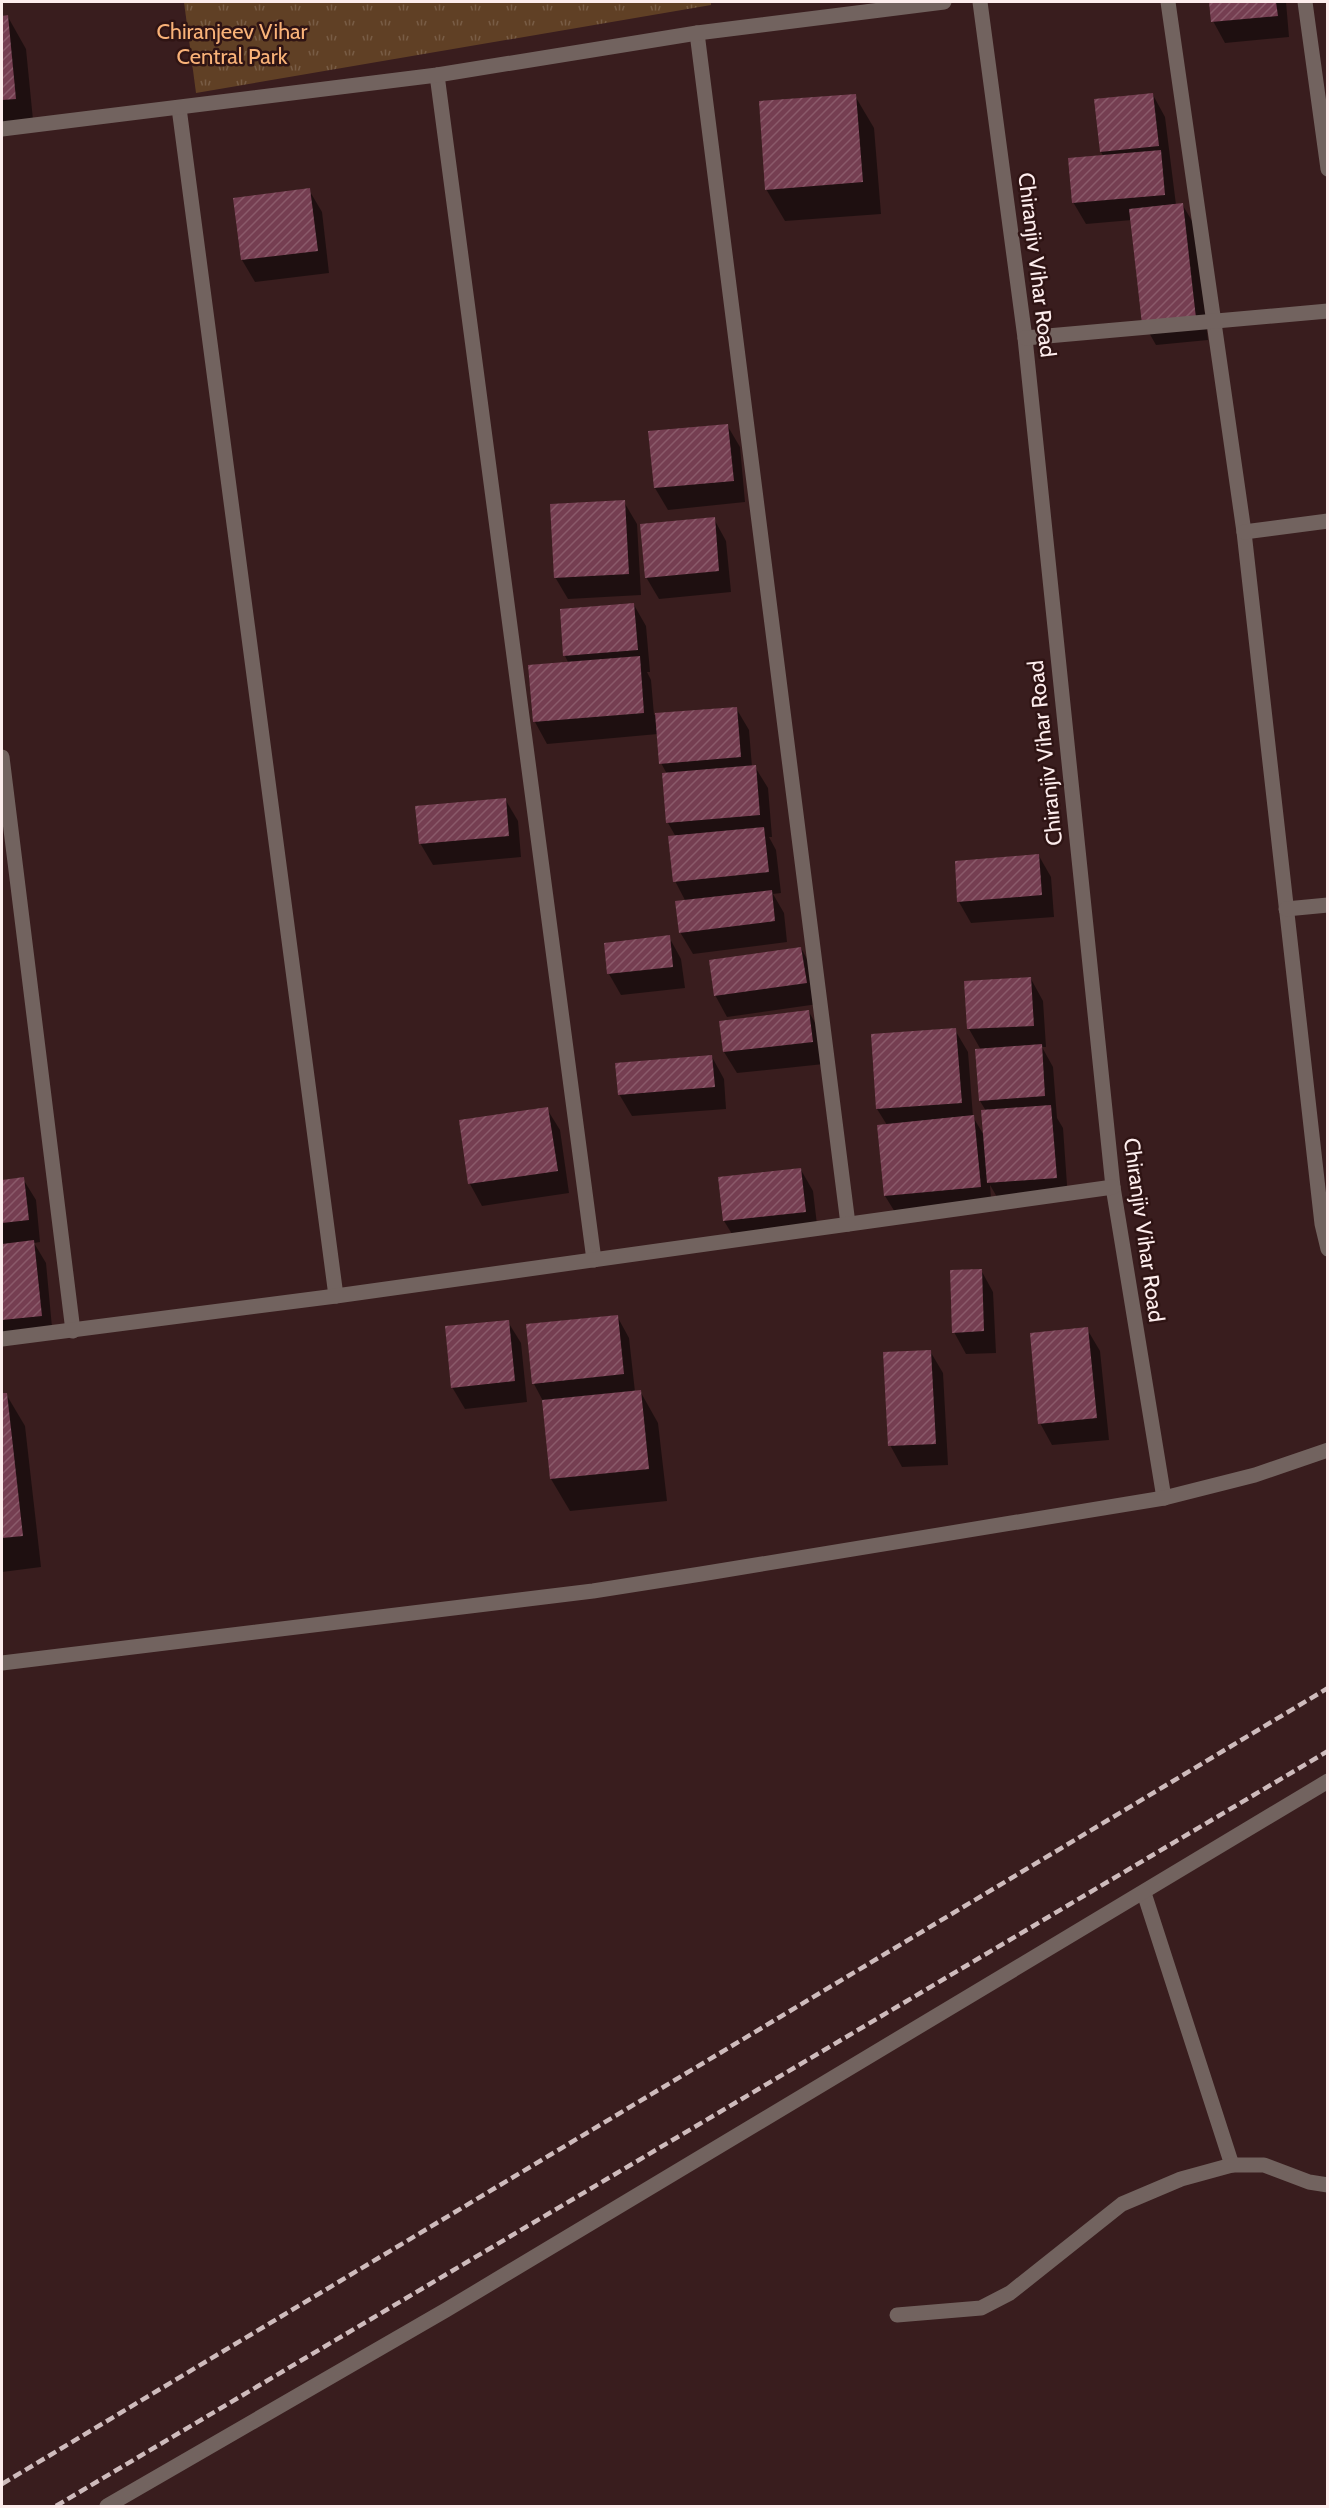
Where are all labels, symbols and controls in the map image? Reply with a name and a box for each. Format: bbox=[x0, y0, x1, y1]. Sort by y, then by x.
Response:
park label: Chiranjeev Vihar Central Park bbox=[156, 18, 308, 70]
street label: Chiranjiv Vihar Road bbox=[1012, 171, 1062, 359]
street label: Chiranjiv Vihar Road bbox=[1022, 659, 1068, 847]
street label: Chiranjiv Vihar Road bbox=[1118, 1136, 1170, 1324]

